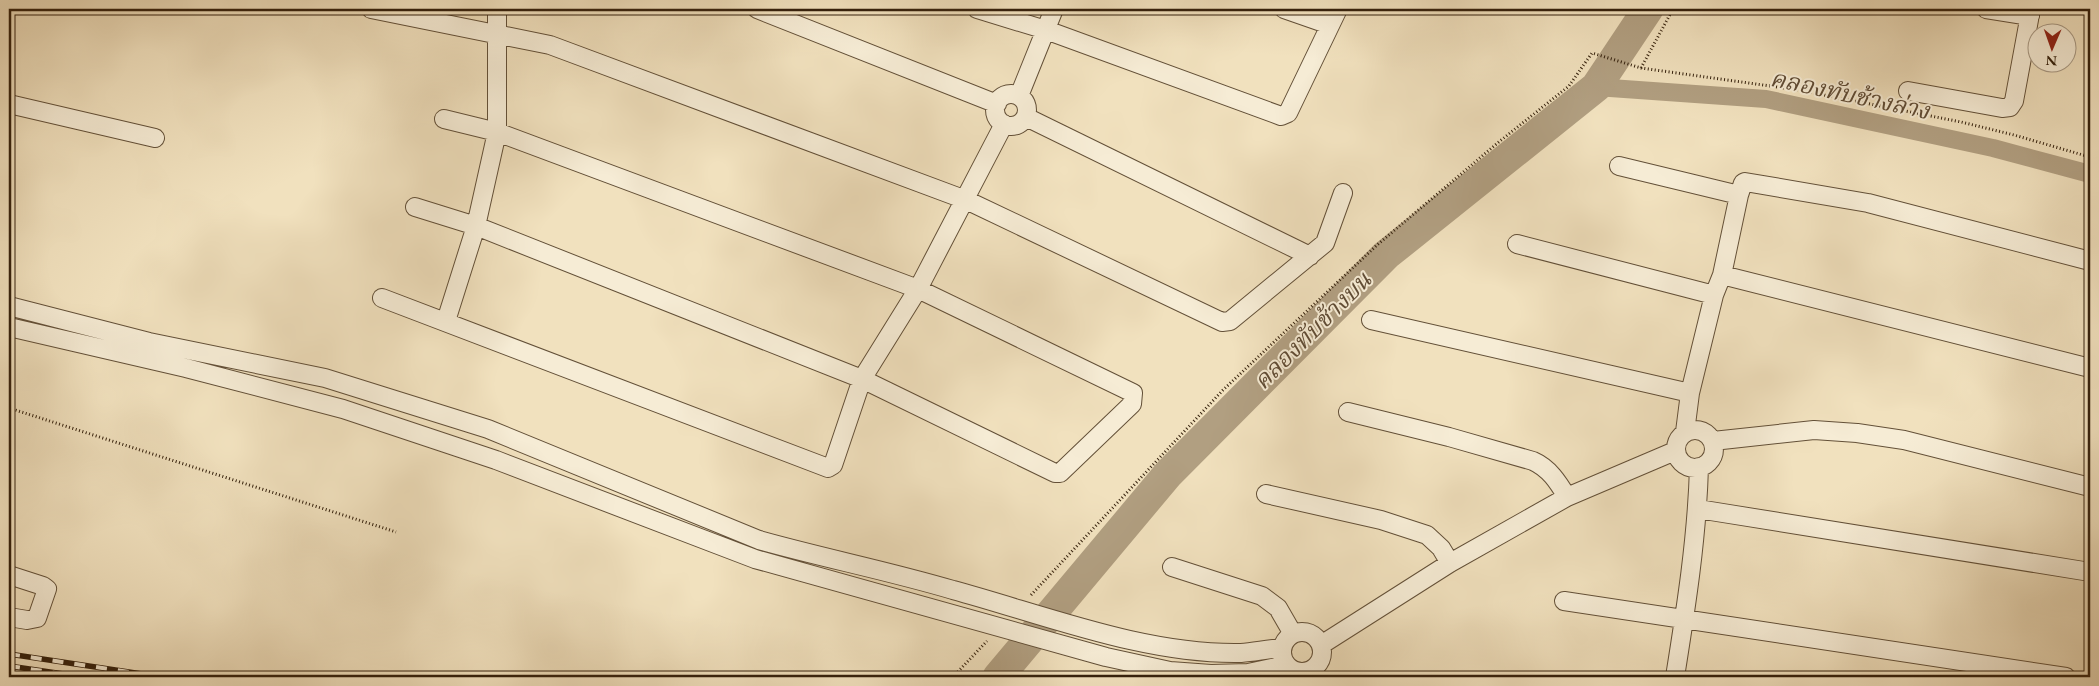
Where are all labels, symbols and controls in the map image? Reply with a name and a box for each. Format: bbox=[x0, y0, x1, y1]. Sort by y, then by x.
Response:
north arrow bbox=[2026, 22, 2076, 72]
text: N bbox=[2045, 52, 2058, 70]
water label: คลองทับช้างล่าง bbox=[1767, 62, 1933, 126]
water label: คลองทับช้างบน bbox=[1246, 264, 1378, 396]

